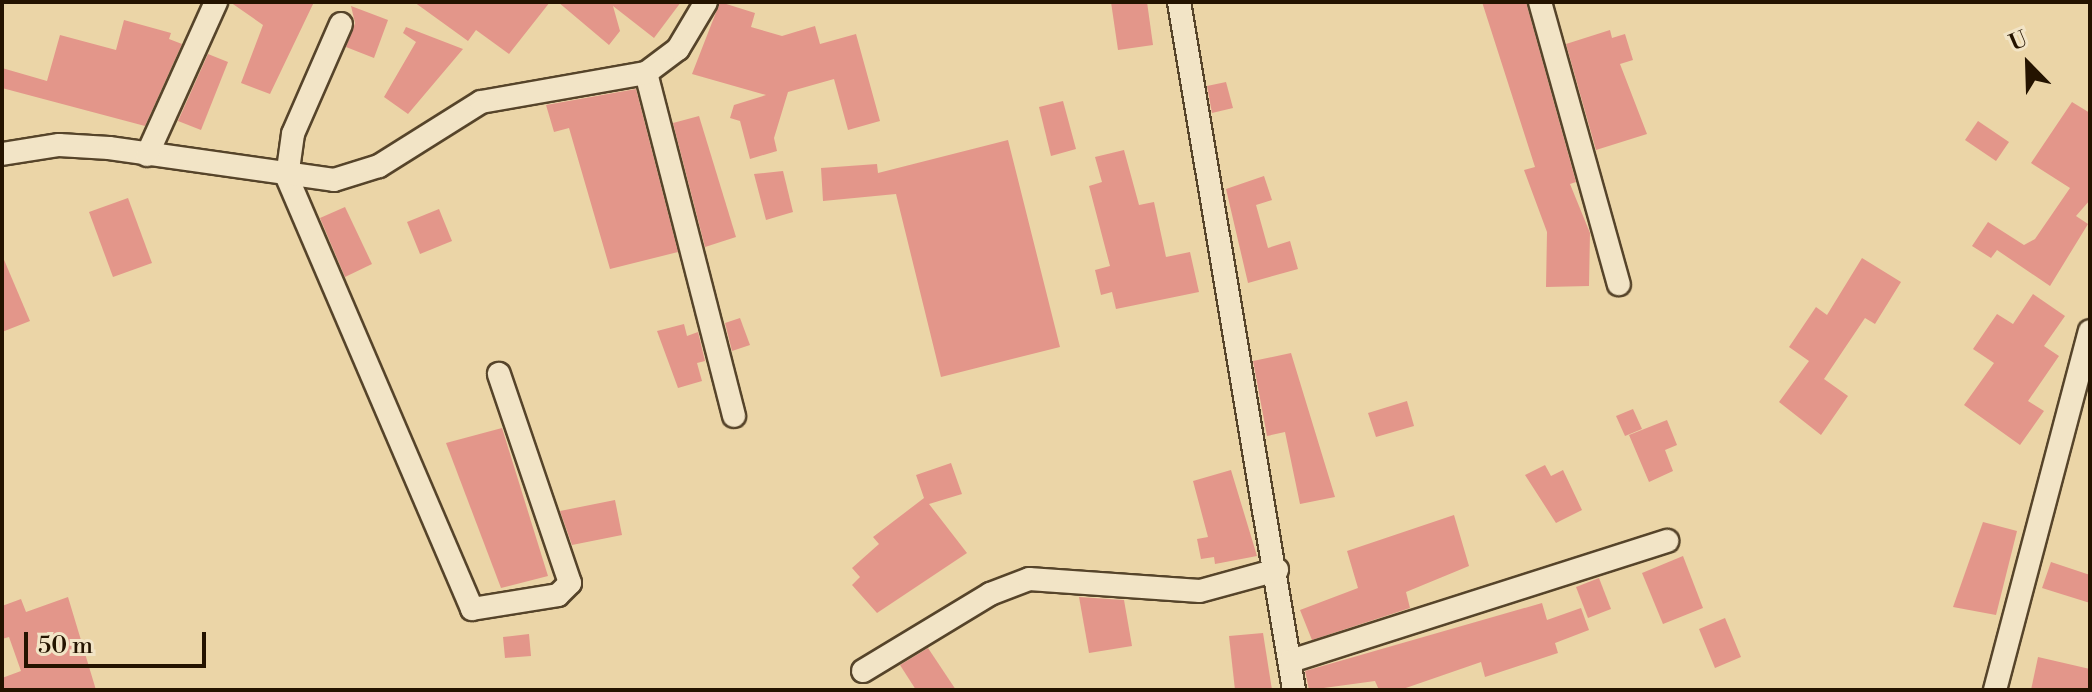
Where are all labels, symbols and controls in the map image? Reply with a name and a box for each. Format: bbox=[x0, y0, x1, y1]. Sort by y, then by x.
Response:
north arrow bbox=[1988, 24, 2068, 104]
text: U bbox=[2005, 26, 2032, 57]
scale bar bbox=[28, 616, 210, 666]
text: 50 m bbox=[38, 631, 93, 661]

